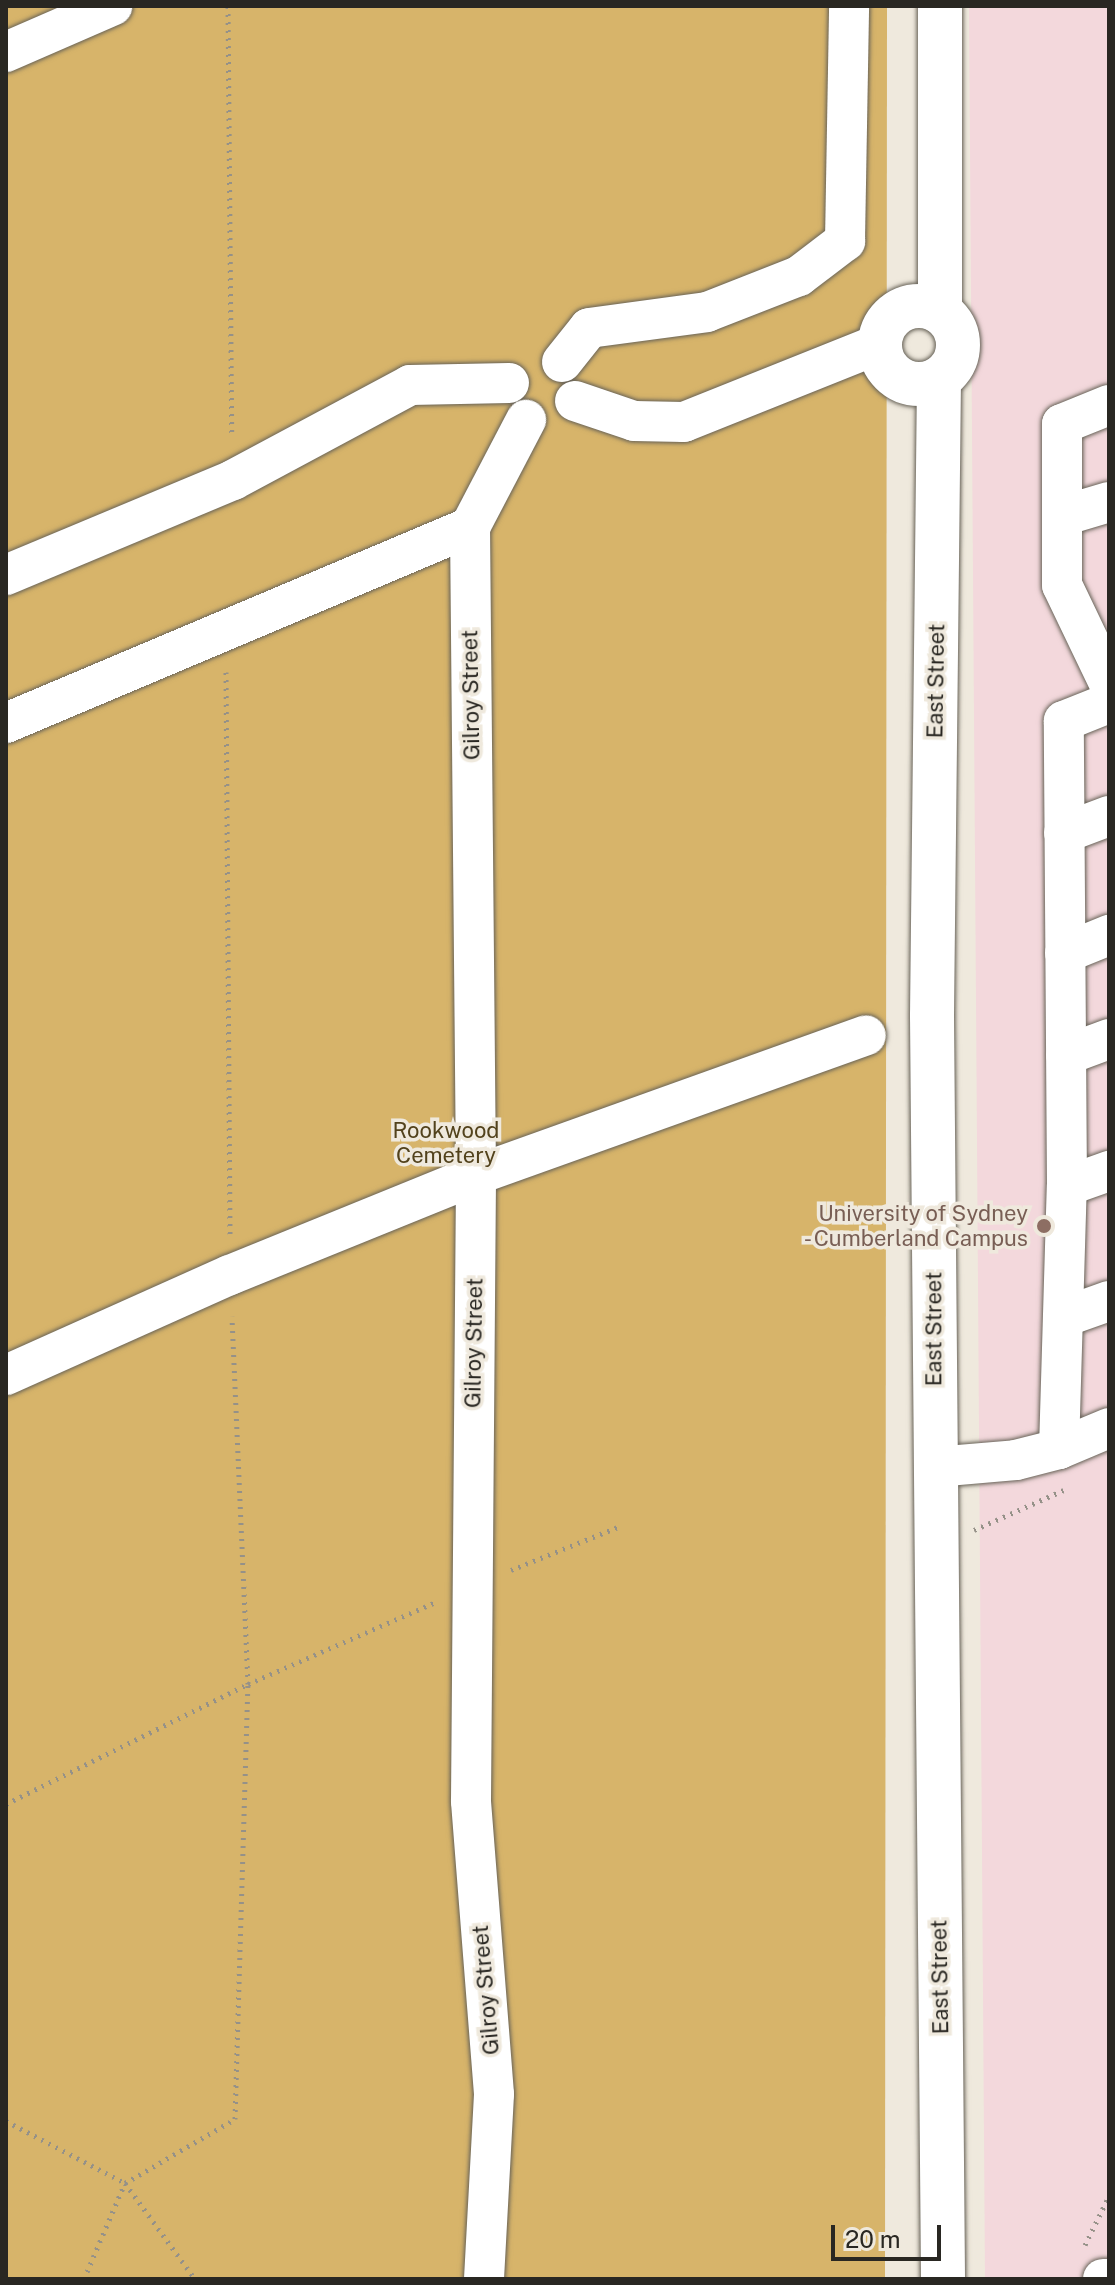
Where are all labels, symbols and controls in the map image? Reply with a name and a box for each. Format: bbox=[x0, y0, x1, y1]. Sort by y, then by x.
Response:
street label: East Street bbox=[922, 623, 950, 739]
street label: Gilroy Street bbox=[457, 630, 485, 760]
park label: Rookwood Cemetery bbox=[393, 1117, 499, 1168]
place label: University of Sydney - Cumberland Campus bbox=[800, 1200, 1028, 1252]
marker: University of Sydney - Cumberland Campus bbox=[1035, 1217, 1053, 1235]
street label: East Street bbox=[921, 1272, 947, 1386]
street label: Gilroy Street bbox=[460, 1278, 488, 1408]
street label: East Street bbox=[926, 1919, 954, 2035]
street label: Gilroy Street bbox=[467, 1924, 505, 2056]
scale bar bbox=[835, 2209, 945, 2259]
text: 20 m bbox=[845, 2225, 901, 2253]

